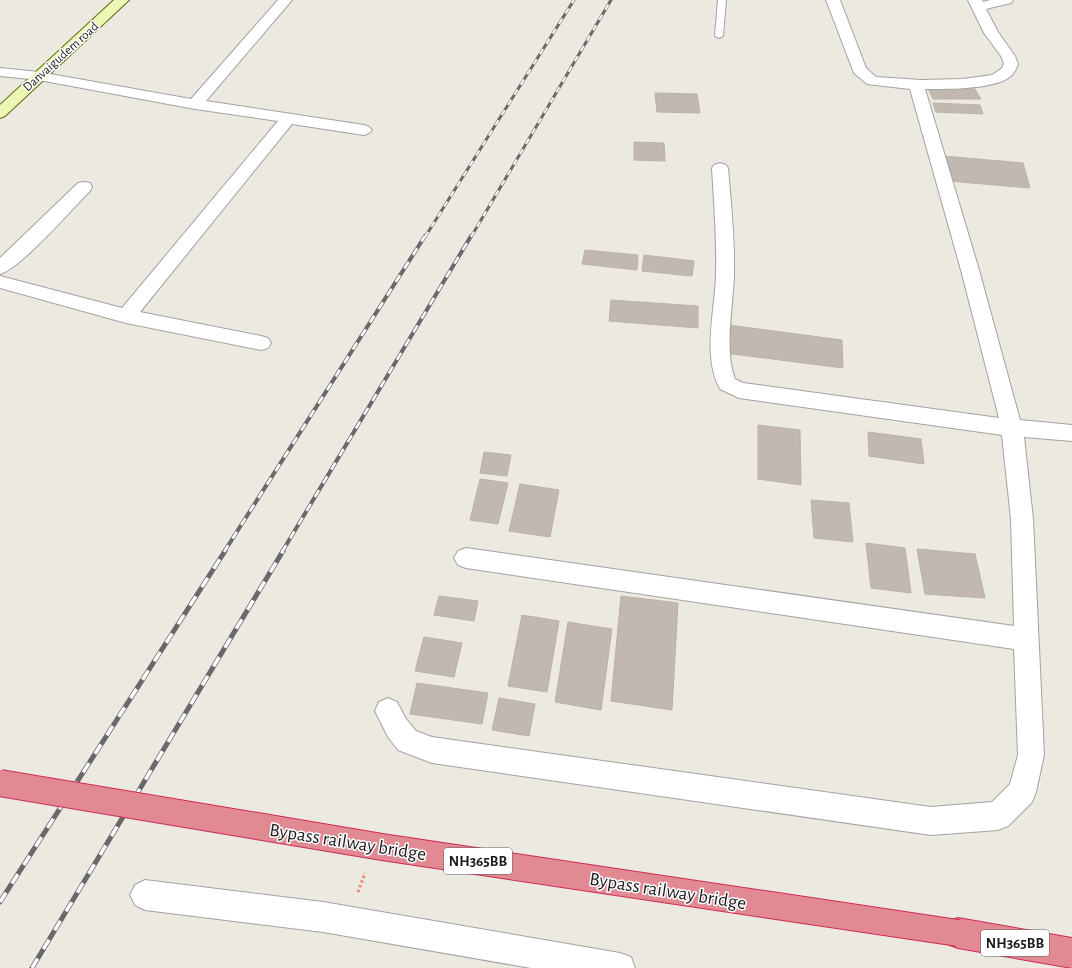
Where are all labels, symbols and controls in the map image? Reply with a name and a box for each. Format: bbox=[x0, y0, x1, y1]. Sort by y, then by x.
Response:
street label: Danvaigudem road bbox=[21, 20, 101, 94]
street label: Bypass railway bridge bbox=[268, 821, 427, 864]
road number: NH365BB bbox=[444, 848, 512, 874]
street label: Bypass railway bridge bbox=[588, 870, 747, 913]
road number: NH365BB bbox=[981, 930, 1049, 956]

